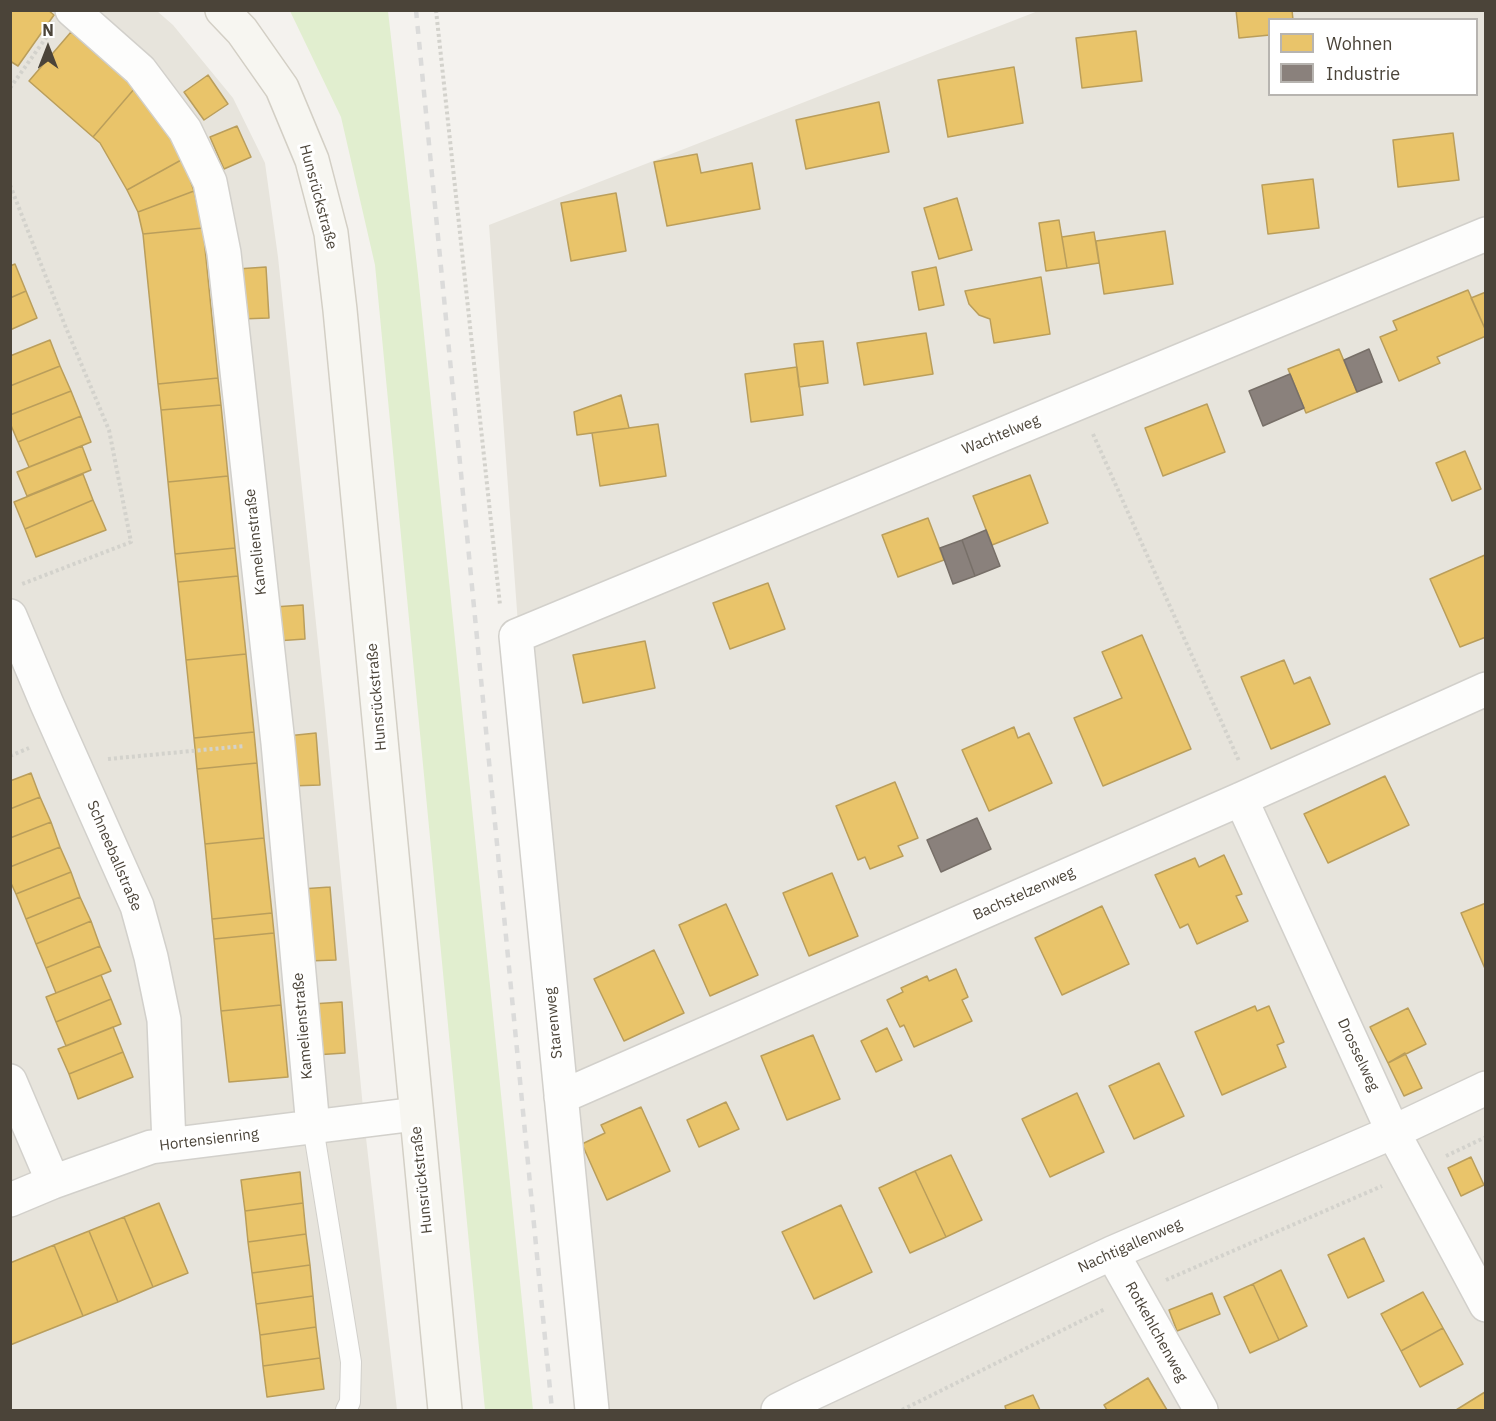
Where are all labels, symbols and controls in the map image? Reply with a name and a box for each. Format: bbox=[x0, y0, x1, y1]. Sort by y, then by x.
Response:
north arrow bbox=[18, 18, 78, 78]
legend bbox=[1268, 18, 1478, 96]
text: N bbox=[42, 20, 54, 40]
text: Wohnen bbox=[1326, 32, 1392, 55]
text: Industrie bbox=[1326, 62, 1400, 85]
street label: Hunsrückstraße bbox=[295, 142, 341, 252]
street label: Wachtelweg bbox=[959, 411, 1043, 459]
street label: Kamelienstraße bbox=[241, 488, 271, 596]
street label: Hunsrückstraße bbox=[363, 642, 391, 752]
street label: Schneeballstraße bbox=[83, 798, 145, 914]
street label: Bachstelzenweg bbox=[970, 863, 1078, 925]
street label: Kamelienstraße bbox=[289, 972, 317, 1080]
street label: Starenweg bbox=[541, 986, 567, 1060]
street label: Drosselweg bbox=[1333, 1016, 1383, 1094]
street label: Hortensienring bbox=[158, 1125, 260, 1155]
street label: Hunsrückstraße bbox=[407, 1125, 437, 1235]
street label: Nachtigallenweg bbox=[1075, 1215, 1185, 1277]
street label: Rotkehlchenweg bbox=[1121, 1279, 1191, 1385]

